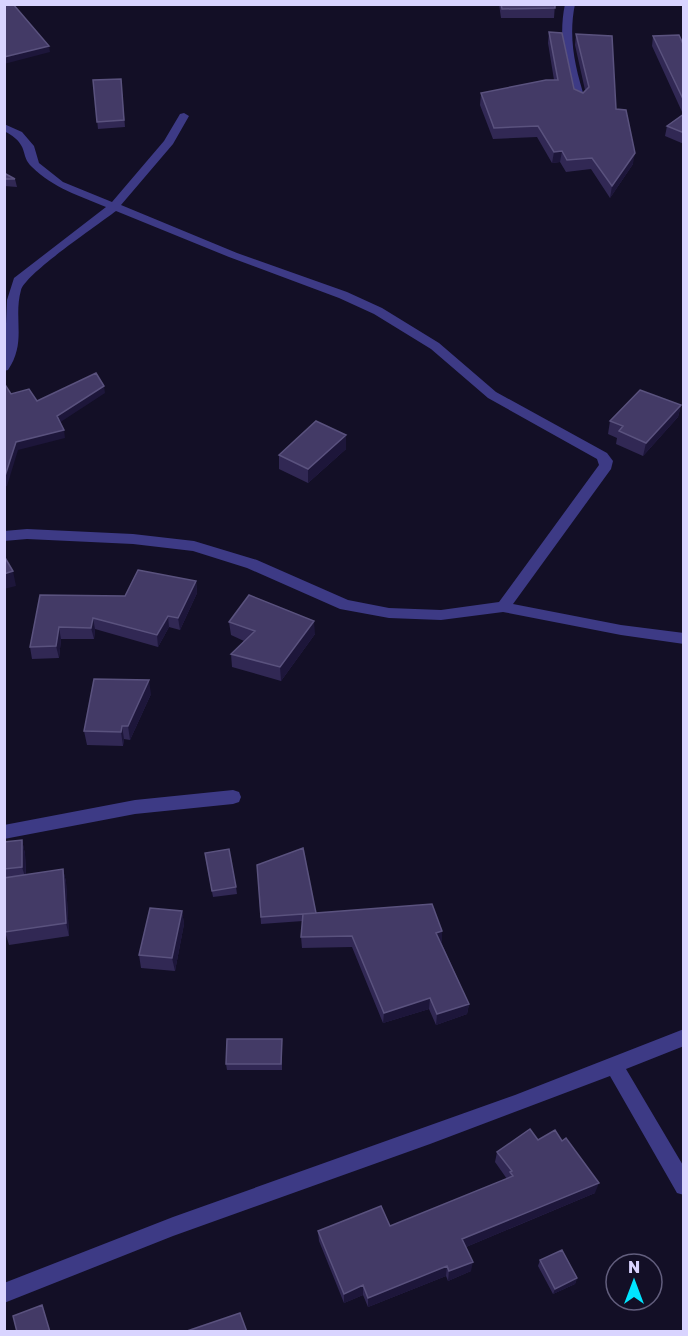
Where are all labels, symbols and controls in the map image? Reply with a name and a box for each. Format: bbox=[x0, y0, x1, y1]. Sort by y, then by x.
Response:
north arrow bbox=[604, 1252, 664, 1312]
text: N bbox=[628, 1257, 640, 1277]

